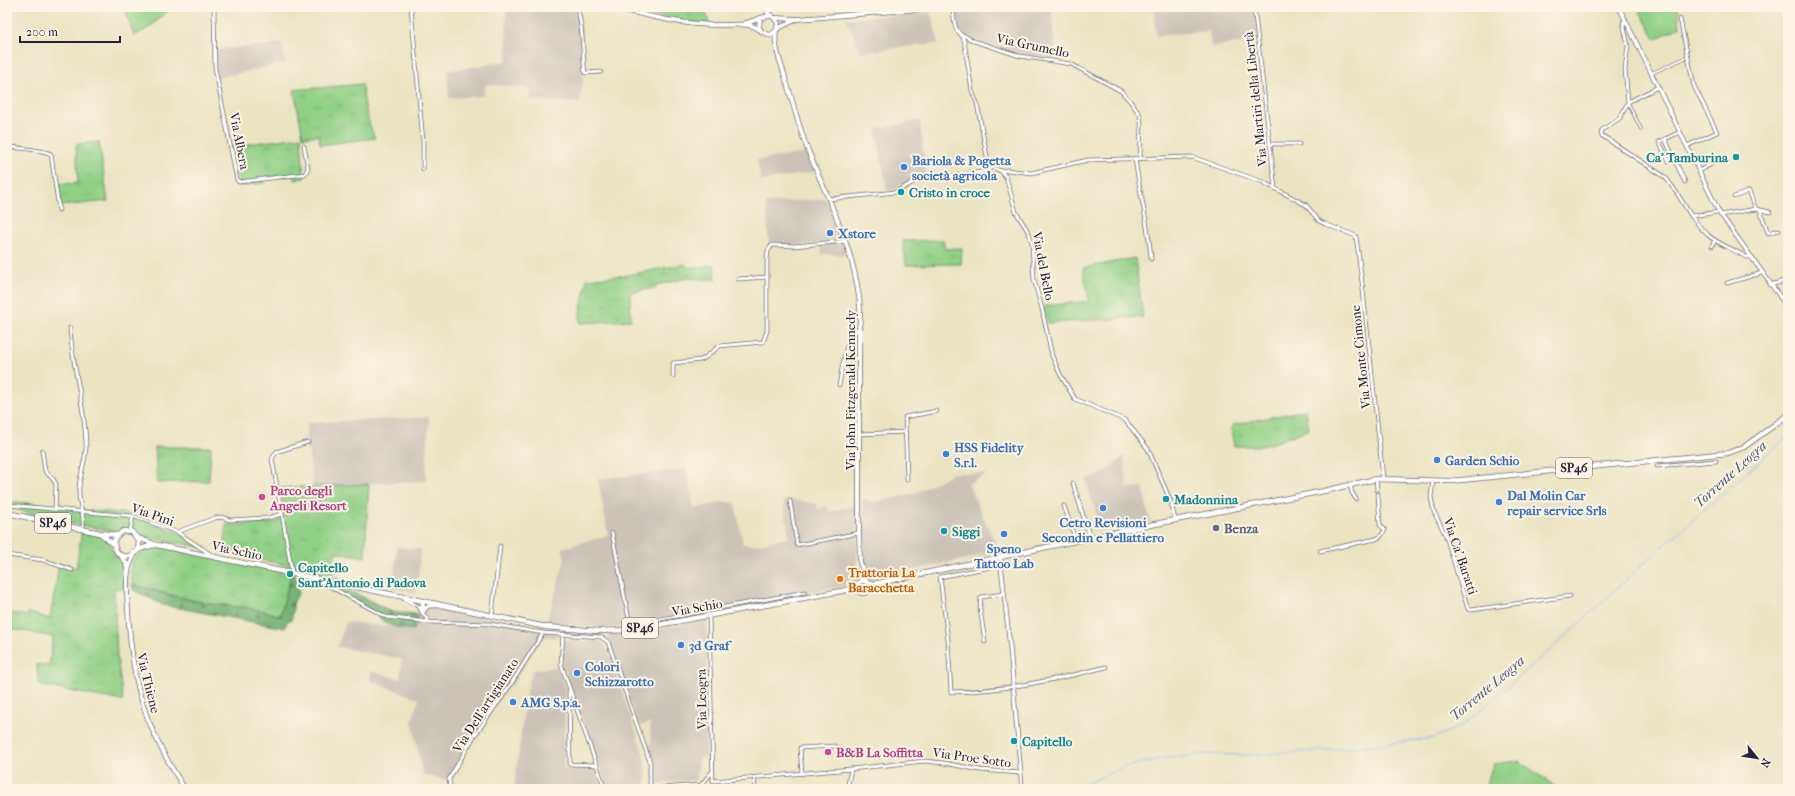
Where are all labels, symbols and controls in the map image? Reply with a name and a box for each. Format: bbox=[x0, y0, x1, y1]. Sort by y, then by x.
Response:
scale bar bbox=[20, 18, 120, 44]
text: 200 m bbox=[26, 25, 58, 39]
street label: Via Grumello bbox=[994, 30, 1071, 61]
street label: Via Martiri della Libertà bbox=[1241, 30, 1270, 168]
street label: Via Albera bbox=[226, 110, 253, 172]
place label: Ca' Tamburina bbox=[1646, 150, 1729, 165]
marker: Ca' Tamburina bbox=[1731, 152, 1741, 162]
place label: Bariola & Pogetta società agricola bbox=[912, 153, 1012, 184]
marker: Bariola & Pogetta società agricola bbox=[899, 162, 909, 172]
place label: Cristo in croce bbox=[909, 185, 991, 200]
marker: Cristo in croce bbox=[896, 187, 906, 197]
place label: Xstore bbox=[837, 226, 877, 241]
marker: Xstore bbox=[825, 228, 835, 238]
street label: Via del Bello bbox=[1029, 230, 1058, 302]
street label: Via Monte Cimone bbox=[1348, 304, 1374, 411]
street label: Via John Fitzgerald Kennedy bbox=[843, 309, 858, 471]
water label: Torrente Leogra bbox=[1690, 437, 1770, 512]
place label: HSS Fidelity S.r.l. bbox=[954, 440, 1025, 470]
marker: HSS Fidelity S.r.l. bbox=[941, 449, 951, 459]
place label: Garden Schio bbox=[1445, 453, 1520, 468]
marker: Garden Schio bbox=[1432, 455, 1442, 465]
road number: SP46 bbox=[1556, 458, 1592, 478]
place label: Parco degli Angeli Resort bbox=[269, 483, 347, 514]
place label: Dal Molin Car repair service Srls bbox=[1506, 488, 1607, 519]
marker: Parco degli Angeli Resort bbox=[257, 492, 267, 502]
place label: Madonnina bbox=[1173, 492, 1239, 507]
marker: Madonnina bbox=[1161, 494, 1171, 504]
marker: Dal Molin Car repair service Srls bbox=[1494, 497, 1504, 507]
street label: Via Pini bbox=[129, 500, 176, 529]
marker: Cetro Revisioni Secondin e Pellattiero bbox=[1098, 503, 1108, 513]
road number: SP46 bbox=[35, 513, 71, 533]
place label: Cetro Revisioni Secondin e Pellattiero bbox=[1042, 515, 1164, 545]
street label: Via Ca' Baratti bbox=[1440, 515, 1481, 597]
place label: Benza bbox=[1224, 521, 1259, 536]
marker: Benza bbox=[1211, 523, 1221, 533]
place label: Siggi bbox=[952, 524, 980, 540]
marker: Siggi bbox=[939, 526, 949, 536]
marker: Speno Tattoo Lab bbox=[999, 529, 1009, 539]
street label: Via Schio bbox=[209, 538, 264, 563]
place label: Speno Tattoo Lab bbox=[973, 541, 1034, 571]
place label: Capitello Sant'Antonio di Padova bbox=[298, 560, 427, 590]
place label: Trattoria La Baracchetta bbox=[847, 565, 916, 595]
marker: Capitello Sant'Antonio di Padova bbox=[285, 569, 295, 579]
marker: Trattoria La Baracchetta bbox=[835, 574, 845, 584]
street label: Via Schio bbox=[670, 596, 724, 619]
road number: SP46 bbox=[622, 618, 658, 638]
place label: 3d Graf bbox=[689, 638, 732, 654]
marker: 3d Graf bbox=[676, 640, 686, 650]
street label: Via Thiene bbox=[134, 650, 163, 715]
water label: Torrente Leogra bbox=[1446, 652, 1528, 725]
street label: Via Dell'artigianato bbox=[449, 655, 522, 756]
place label: Colori Schizzarotto bbox=[585, 659, 654, 689]
marker: Colori Schizzarotto bbox=[572, 668, 582, 678]
street label: Via Leogra bbox=[693, 668, 710, 730]
place label: AMG S.p.a. bbox=[520, 695, 581, 711]
marker: AMG S.p.a. bbox=[508, 697, 518, 707]
place label: Capitello bbox=[1022, 734, 1073, 750]
marker: Capitello bbox=[1009, 736, 1019, 746]
north arrow bbox=[1737, 738, 1777, 778]
street label: Via Proe Sotto bbox=[931, 744, 1013, 770]
place label: B&B La Soffitta bbox=[836, 745, 924, 760]
marker: B&B La Soffitta bbox=[823, 747, 833, 757]
text: N bbox=[1757, 756, 1773, 770]

